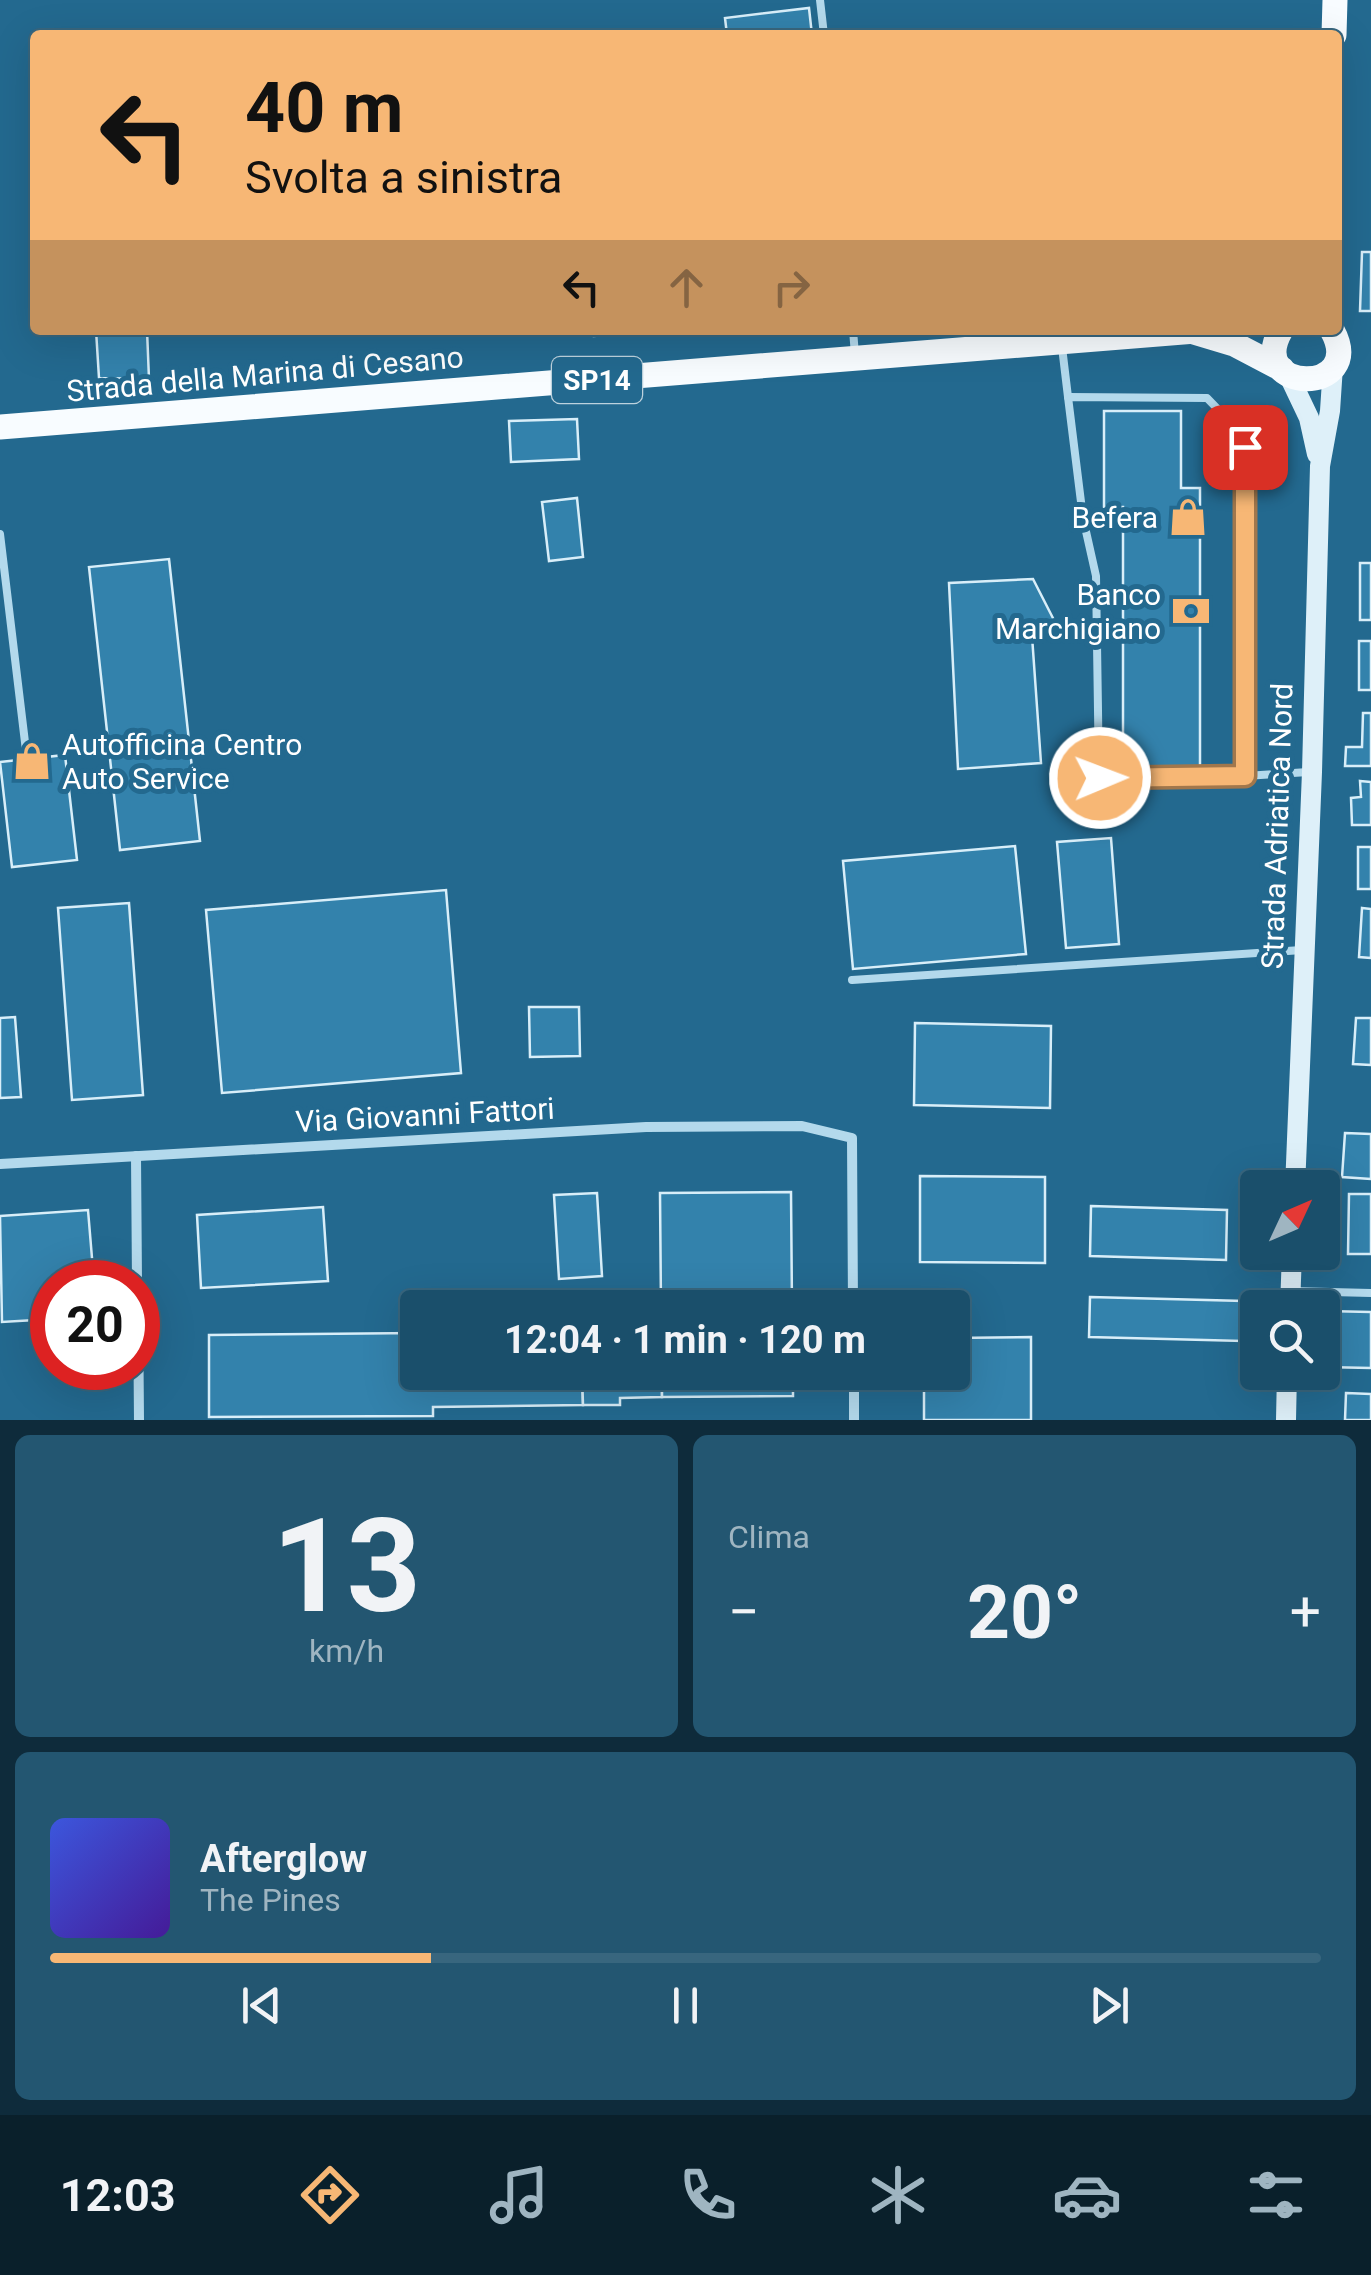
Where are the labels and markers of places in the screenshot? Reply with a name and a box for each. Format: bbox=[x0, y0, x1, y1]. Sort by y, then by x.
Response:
pin bbox=[1203, 405, 1288, 490]
shop icon: Befera bbox=[1167, 496, 1209, 538]
place label: Befera bbox=[1072, 500, 1158, 535]
place label: Banco Marchigiano bbox=[995, 577, 1161, 646]
bank icon: Banco Marchigiano bbox=[1170, 590, 1212, 632]
place label: Autofficina Centro Auto Service bbox=[62, 727, 302, 796]
shop icon: Autofficina Centro Auto Service bbox=[11, 740, 53, 782]

